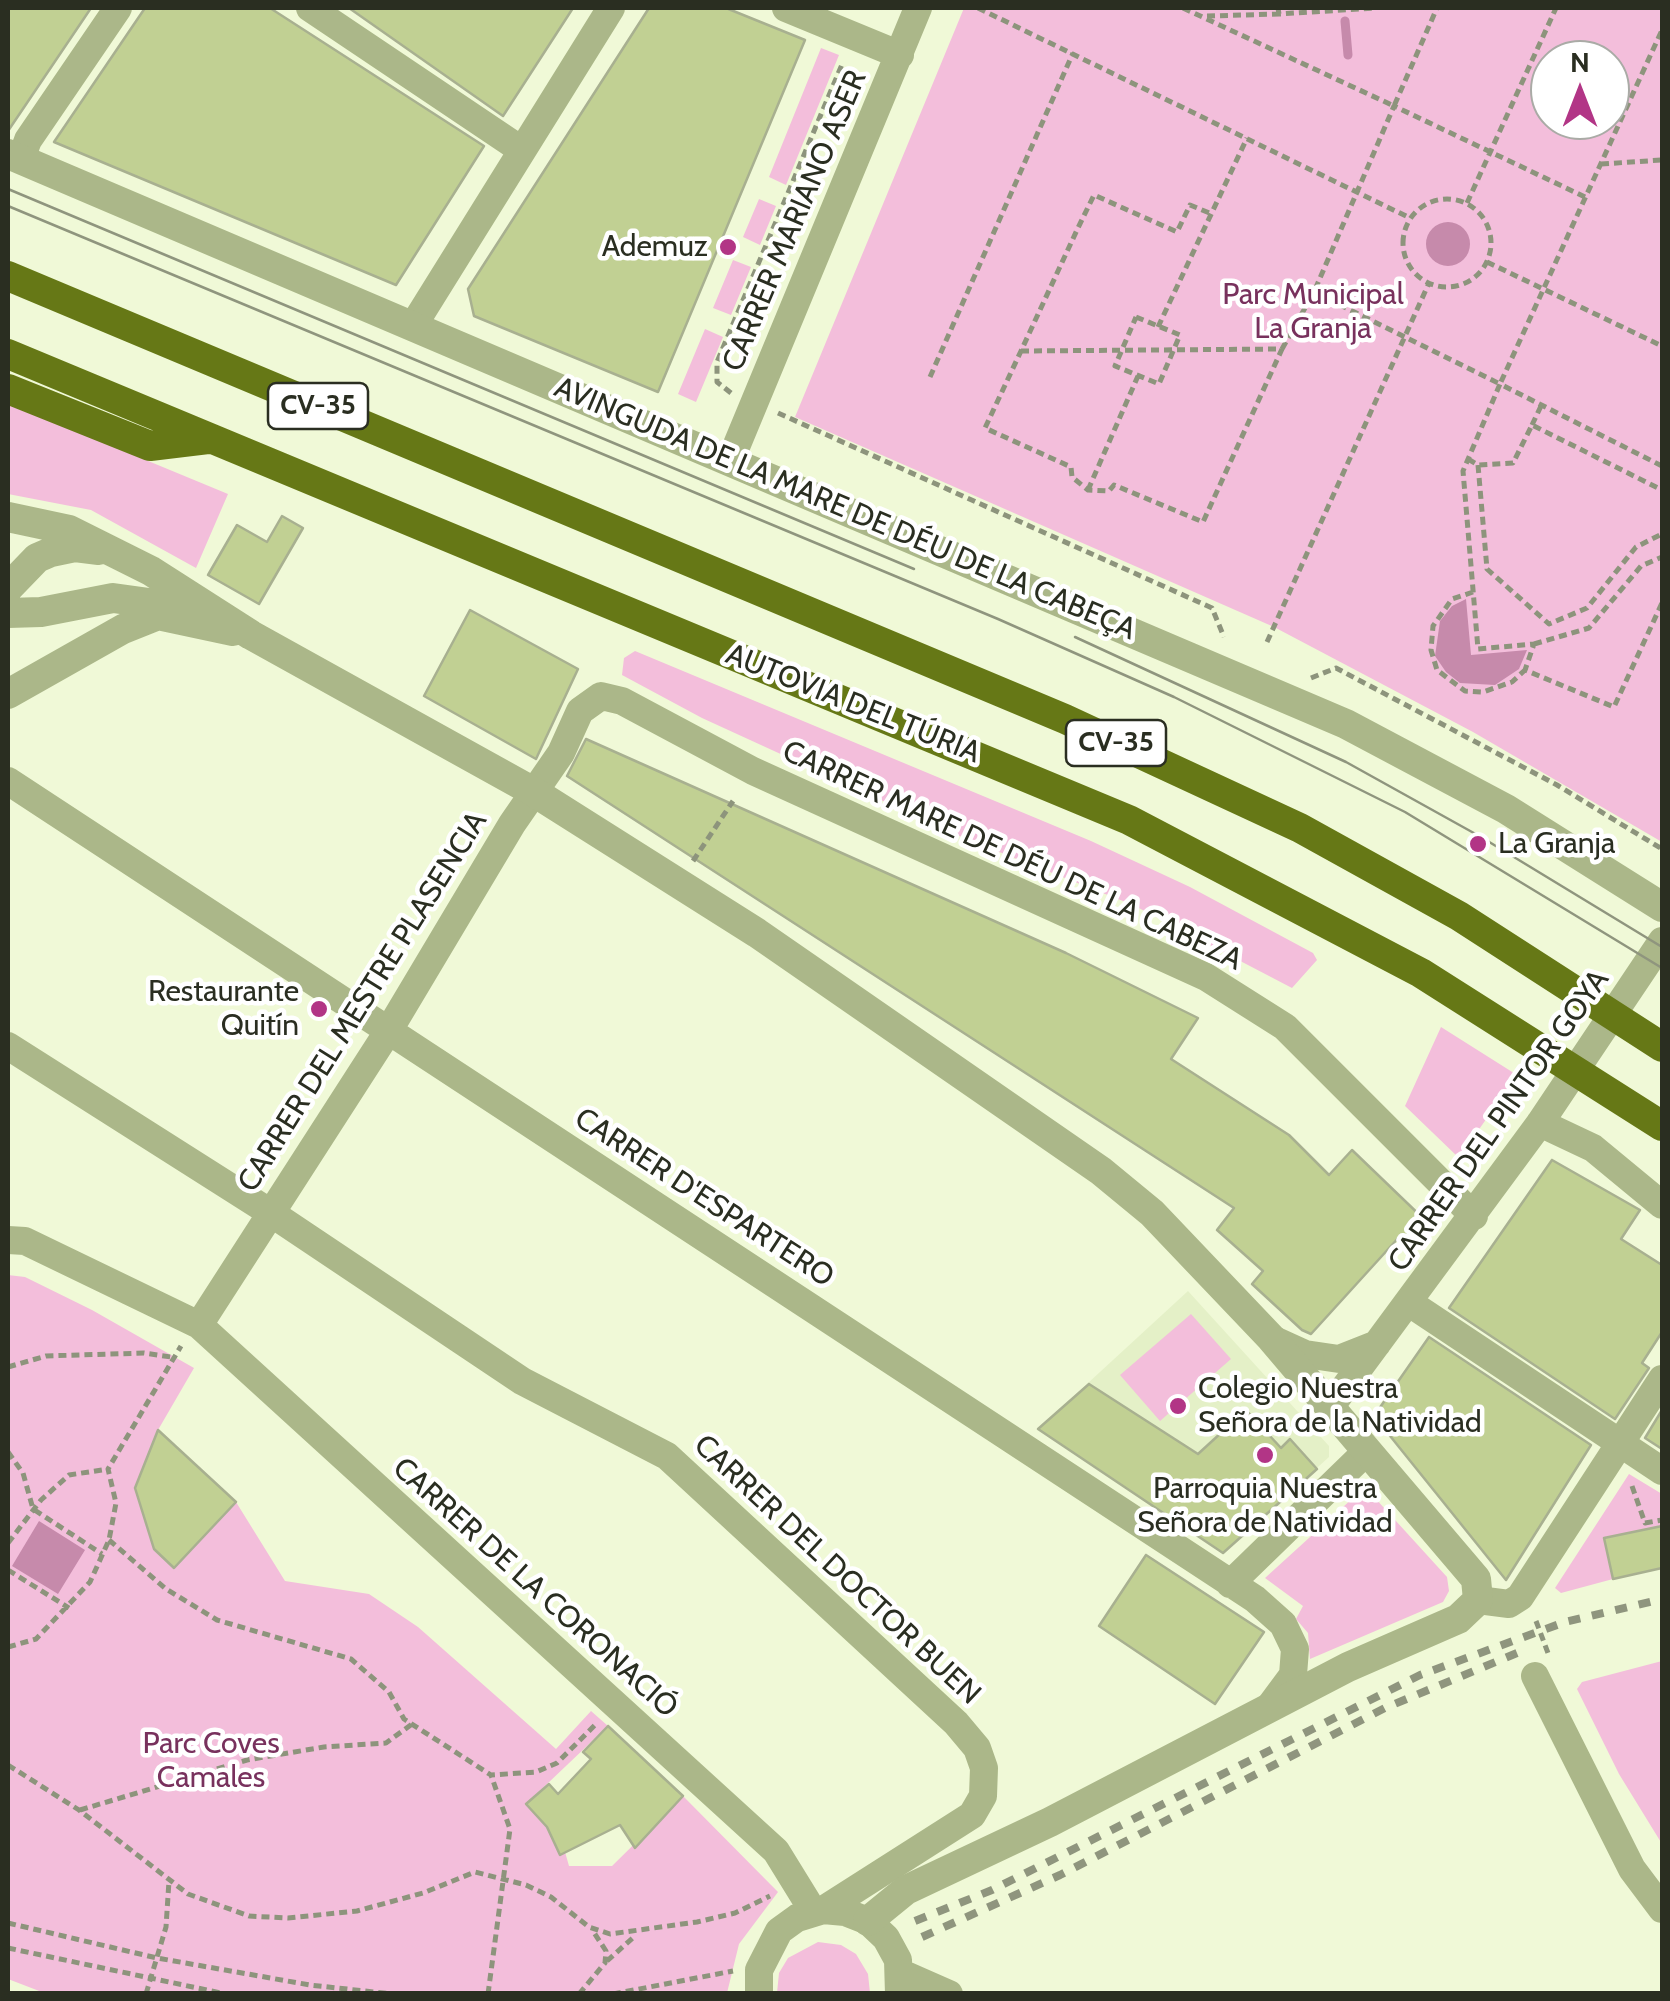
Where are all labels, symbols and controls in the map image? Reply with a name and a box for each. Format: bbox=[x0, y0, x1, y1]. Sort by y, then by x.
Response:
north arrow bbox=[1530, 40, 1630, 140]
text: N bbox=[1570, 45, 1590, 79]
street label: CARRER MARIANO ASER bbox=[715, 65, 875, 377]
place label: Ademuz bbox=[602, 229, 708, 265]
marker: Ademuz bbox=[717, 236, 739, 258]
park label: Parc Municipal La Granja bbox=[1222, 277, 1404, 348]
street label: AVINGUDA DE LA MARE DE DÉU DE LA CABEÇA bbox=[549, 370, 1141, 648]
road number: CV-35 bbox=[268, 383, 368, 429]
street label: AUTOVIA DEL TÚRIA bbox=[721, 637, 985, 771]
road number: CV-35 bbox=[1066, 720, 1166, 766]
street label: CARRER MARE DE DÉU DE LA CABEZA bbox=[777, 733, 1247, 979]
street label: CARRER DEL MESTRE PLASENCIA bbox=[231, 805, 495, 1199]
place label: La Granja bbox=[1498, 826, 1615, 862]
marker: La Granja bbox=[1467, 833, 1489, 855]
street label: CARRER DEL PINTOR GOYA bbox=[1381, 963, 1617, 1279]
place label: Restaurante Quitín bbox=[148, 974, 299, 1044]
marker: Restaurante Quitín bbox=[308, 998, 330, 1020]
street label: CARRER D'ESPARTERO bbox=[568, 1101, 840, 1295]
place label: Colegio Nuestra Señora de la Natividad bbox=[1198, 1371, 1482, 1442]
marker: Colegio Nuestra Señora de la Natividad bbox=[1167, 1395, 1189, 1417]
street label: CARRER DEL DOCTOR BUEN bbox=[686, 1428, 988, 1712]
marker: Parroquia Nuestra Señora de Natividad bbox=[1254, 1444, 1276, 1466]
street label: CARRER DE LA CORONACIÓ bbox=[385, 1451, 685, 1725]
place label: Parroquia Nuestra Señora de Natividad bbox=[1137, 1471, 1393, 1542]
park label: Parc Coves Camales bbox=[142, 1726, 280, 1796]

